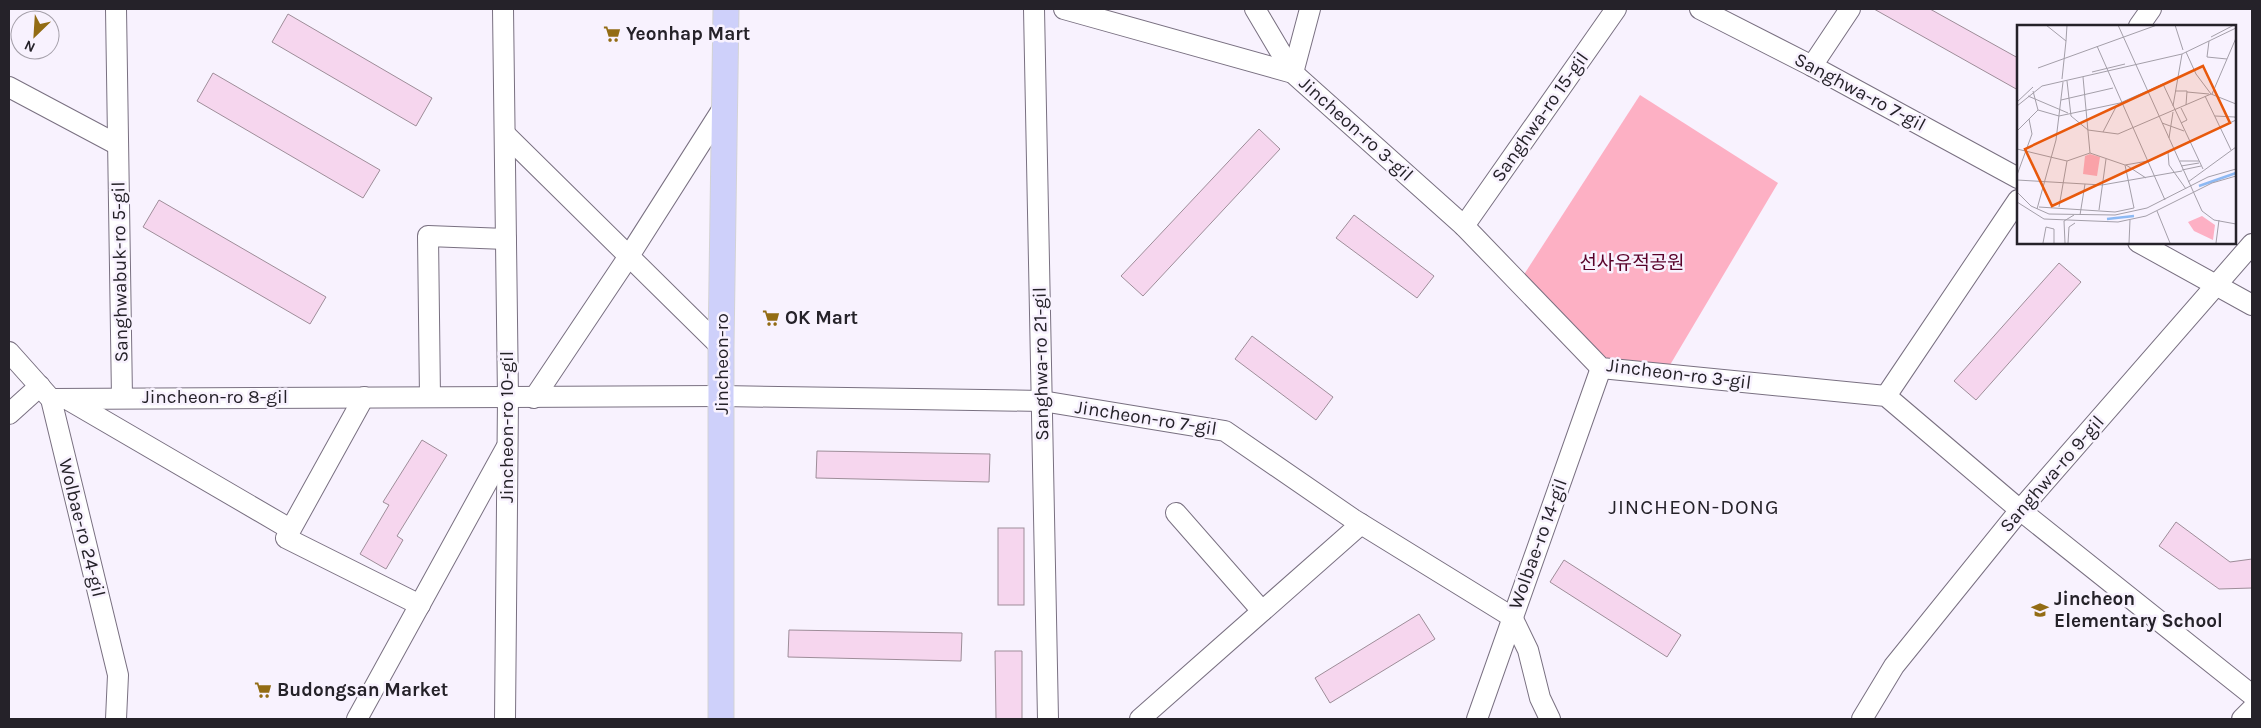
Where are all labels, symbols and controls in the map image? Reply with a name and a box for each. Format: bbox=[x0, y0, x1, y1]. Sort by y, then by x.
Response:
north arrow bbox=[10, 10, 60, 60]
place label: Yeonhap Mart bbox=[626, 23, 750, 45]
supermarket icon: Yeonhap Mart bbox=[602, 24, 622, 44]
inset map bbox=[2017, 25, 2236, 244]
text: N bbox=[22, 37, 38, 56]
street label: Sanghwa-ro 15-gil bbox=[1487, 48, 1593, 186]
street label: Sanghwa-ro 7-gil bbox=[1791, 48, 1929, 136]
street label: Jincheon-ro 3-gil bbox=[1295, 72, 1417, 186]
street label: Sanghwabuk-ro 5-gil bbox=[107, 181, 133, 363]
park label: 선사유적공원 bbox=[1580, 252, 1684, 274]
street label: Sanghwa-ro 21-gil bbox=[1029, 287, 1053, 441]
place label: OK Mart bbox=[785, 307, 858, 329]
supermarket icon: OK Mart bbox=[761, 308, 781, 328]
street label: Jincheon-ro bbox=[711, 313, 733, 415]
street label: Jincheon-ro 10-gil bbox=[496, 351, 518, 503]
street label: Jincheon-ro 3-gil bbox=[1605, 354, 1753, 394]
street label: Jincheon-ro 8-gil bbox=[142, 386, 288, 408]
street label: Jincheon-ro 7-gil bbox=[1074, 396, 1218, 440]
street label: Sanghwa-ro 9-gil bbox=[1995, 411, 2109, 537]
street label: Wolbae-ro 24-gil bbox=[54, 457, 110, 599]
street label: Wolbae-ro 14-gil bbox=[1504, 476, 1572, 612]
district label: JINCHEON-DONG bbox=[1609, 495, 1779, 519]
place label: Jincheon Elementary School bbox=[2054, 588, 2223, 632]
school or university icon: Jincheon Elementary School bbox=[2030, 600, 2050, 620]
place label: Budongsan Market bbox=[277, 679, 448, 701]
supermarket icon: Budongsan Market bbox=[253, 680, 273, 700]

